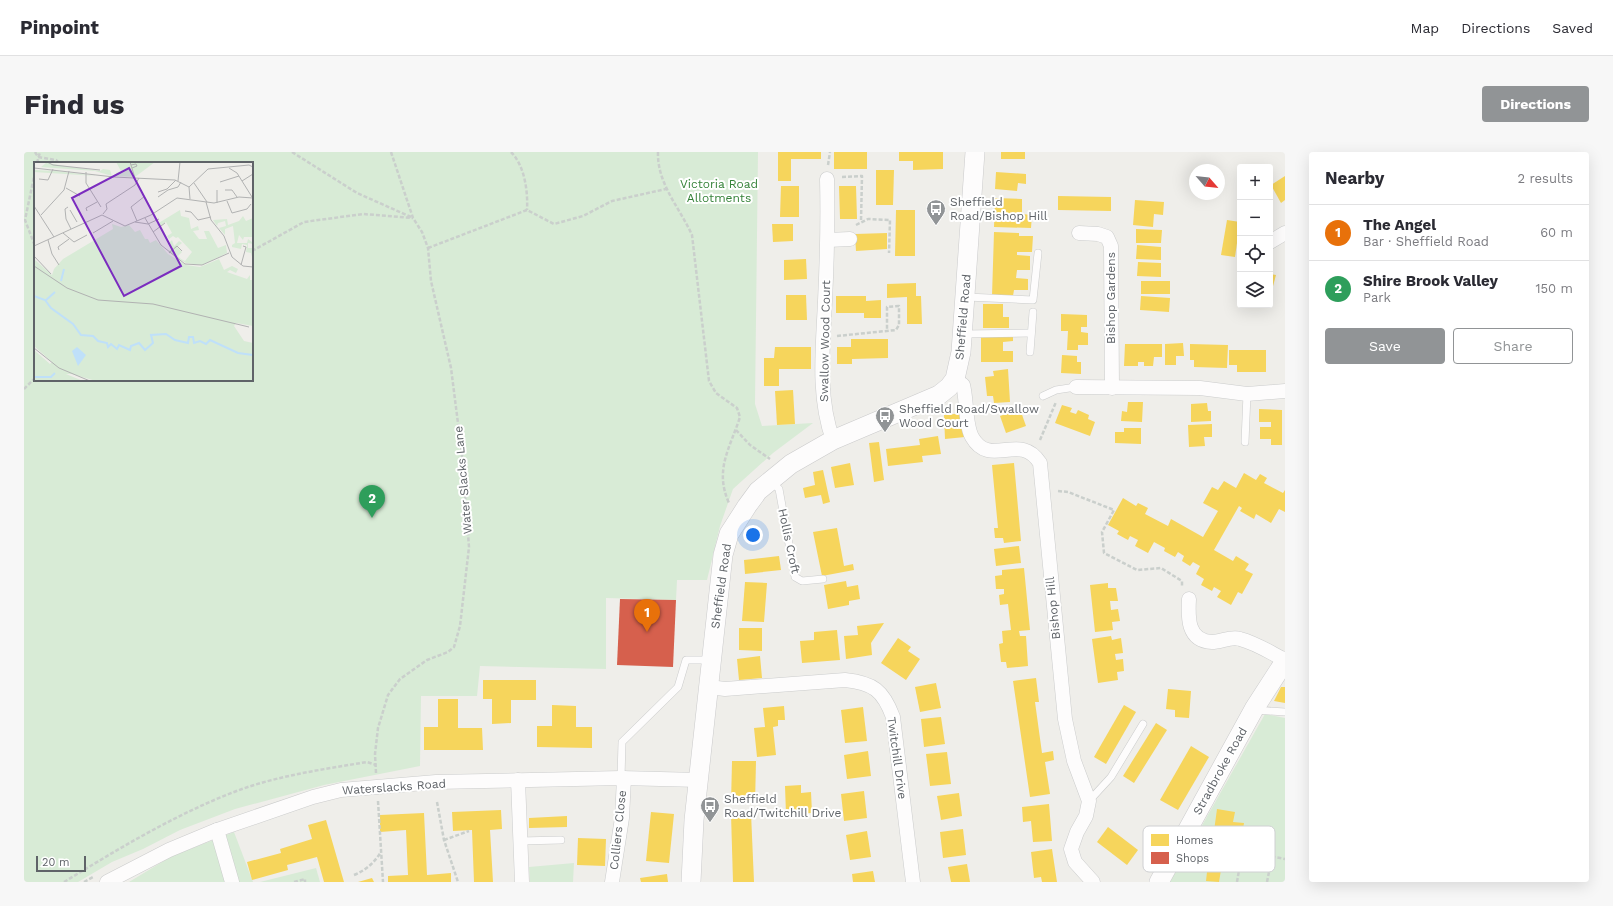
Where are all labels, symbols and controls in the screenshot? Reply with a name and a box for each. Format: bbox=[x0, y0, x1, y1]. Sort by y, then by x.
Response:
text: Pinpoint bbox=[20, 16, 99, 39]
text: Map bbox=[1411, 20, 1439, 36]
text: Directions bbox=[1461, 20, 1530, 36]
text: Saved bbox=[1552, 20, 1593, 36]
button: Directions bbox=[1482, 86, 1589, 122]
text: Find us bbox=[24, 88, 124, 121]
inset map bbox=[34, 162, 253, 381]
north arrow bbox=[1189, 164, 1225, 200]
map controls bbox=[1237, 164, 1273, 308]
button: + bbox=[1237, 164, 1273, 200]
text: Nearby bbox=[1325, 168, 1384, 188]
text: 2 results bbox=[1518, 171, 1573, 186]
park label: Victoria Road Allotments bbox=[680, 177, 758, 205]
place label: Sheffield Road/Bishop Hill bbox=[950, 195, 1048, 223]
bus stop icon: Sheffield Road/Bishop Hill bbox=[925, 198, 947, 226]
button: − bbox=[1237, 200, 1273, 236]
text: The Angel bbox=[1363, 216, 1436, 234]
text: 1 bbox=[1335, 225, 1341, 240]
text: 60 m bbox=[1540, 225, 1573, 240]
text: Bar · Sheffield Road bbox=[1363, 234, 1489, 249]
button: locate bbox=[1237, 236, 1273, 272]
street label: Bishop Gardens bbox=[1104, 252, 1118, 344]
button: layers bbox=[1237, 272, 1273, 308]
text: Shire Brook Valley bbox=[1363, 272, 1498, 290]
street label: Sheffield Road bbox=[952, 273, 974, 361]
street label: Swallow Wood Court bbox=[817, 280, 833, 402]
text: 2 bbox=[1334, 281, 1342, 296]
text: 150 m bbox=[1535, 281, 1573, 296]
text: Park bbox=[1363, 290, 1391, 305]
button: Save bbox=[1325, 328, 1445, 364]
button: Share bbox=[1453, 328, 1573, 364]
place label: Sheffield Road/Swallow Wood Court bbox=[899, 402, 1039, 430]
bus stop icon: Sheffield Road/Swallow Wood Court bbox=[874, 405, 896, 433]
street label: Water Slacks Lane bbox=[451, 425, 475, 535]
pin: 2 bbox=[359, 485, 385, 518]
street label: Hollis Croft bbox=[775, 507, 803, 575]
your location bbox=[743, 525, 763, 545]
street label: Sheffield Road bbox=[708, 542, 734, 630]
street label: Bishop Hill bbox=[1043, 576, 1063, 640]
pin: 1 bbox=[634, 599, 660, 632]
street label: Twitchill Drive bbox=[884, 716, 910, 800]
street label: Stradbroke Road bbox=[1190, 725, 1250, 817]
street label: Waterslacks Road bbox=[342, 776, 446, 798]
street label: Colliers Close bbox=[607, 789, 629, 871]
place label: Sheffield Road/Twitchill Drive bbox=[724, 792, 842, 820]
bus stop icon: Sheffield Road/Twitchill Drive bbox=[699, 795, 721, 823]
legend bbox=[1143, 826, 1275, 872]
text: Homes bbox=[1176, 834, 1213, 847]
text: Shops bbox=[1176, 852, 1209, 865]
scale bar bbox=[36, 854, 86, 873]
text: 20 m bbox=[42, 856, 70, 869]

